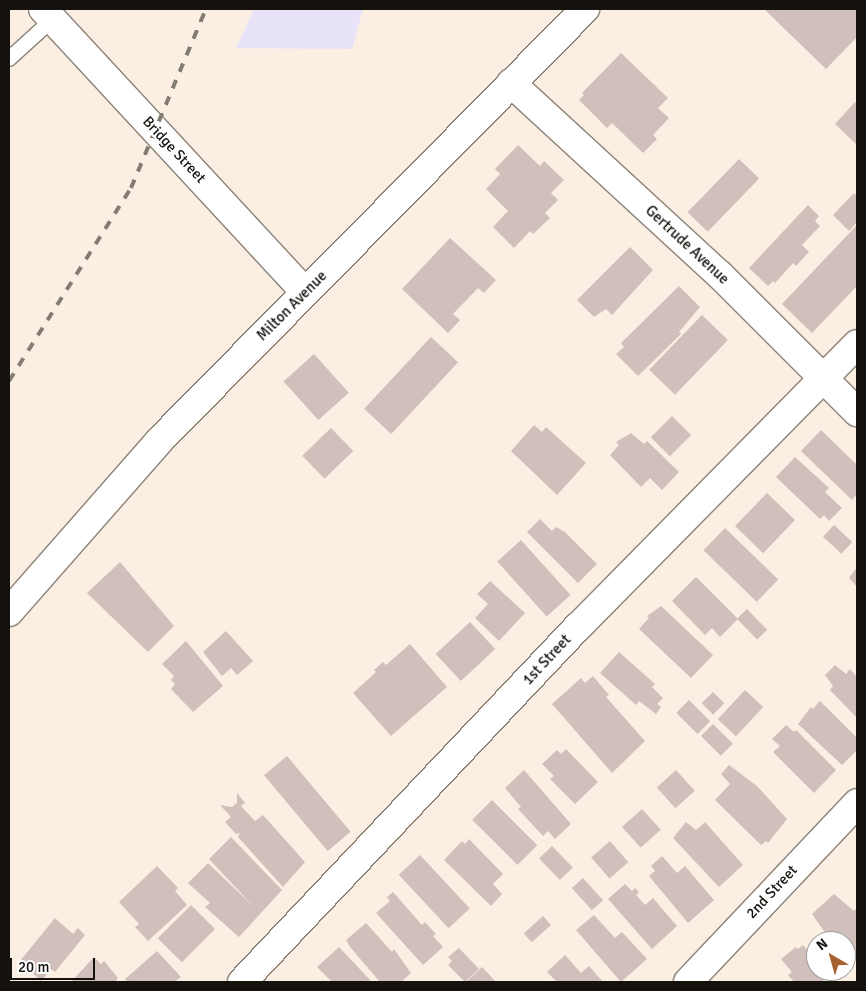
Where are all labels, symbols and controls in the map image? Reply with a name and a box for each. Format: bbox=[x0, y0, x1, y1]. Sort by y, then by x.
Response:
street label: Bridge Street bbox=[139, 113, 209, 187]
street label: Gertrude Avenue bbox=[642, 202, 732, 288]
street label: Milton Avenue bbox=[253, 267, 331, 345]
street label: 1st Street bbox=[519, 631, 575, 689]
street label: 2nd Street bbox=[743, 862, 801, 922]
north arrow bbox=[806, 931, 856, 981]
text: N bbox=[813, 935, 831, 954]
scale bar bbox=[12, 948, 98, 980]
text: 20 m bbox=[18, 958, 49, 976]

